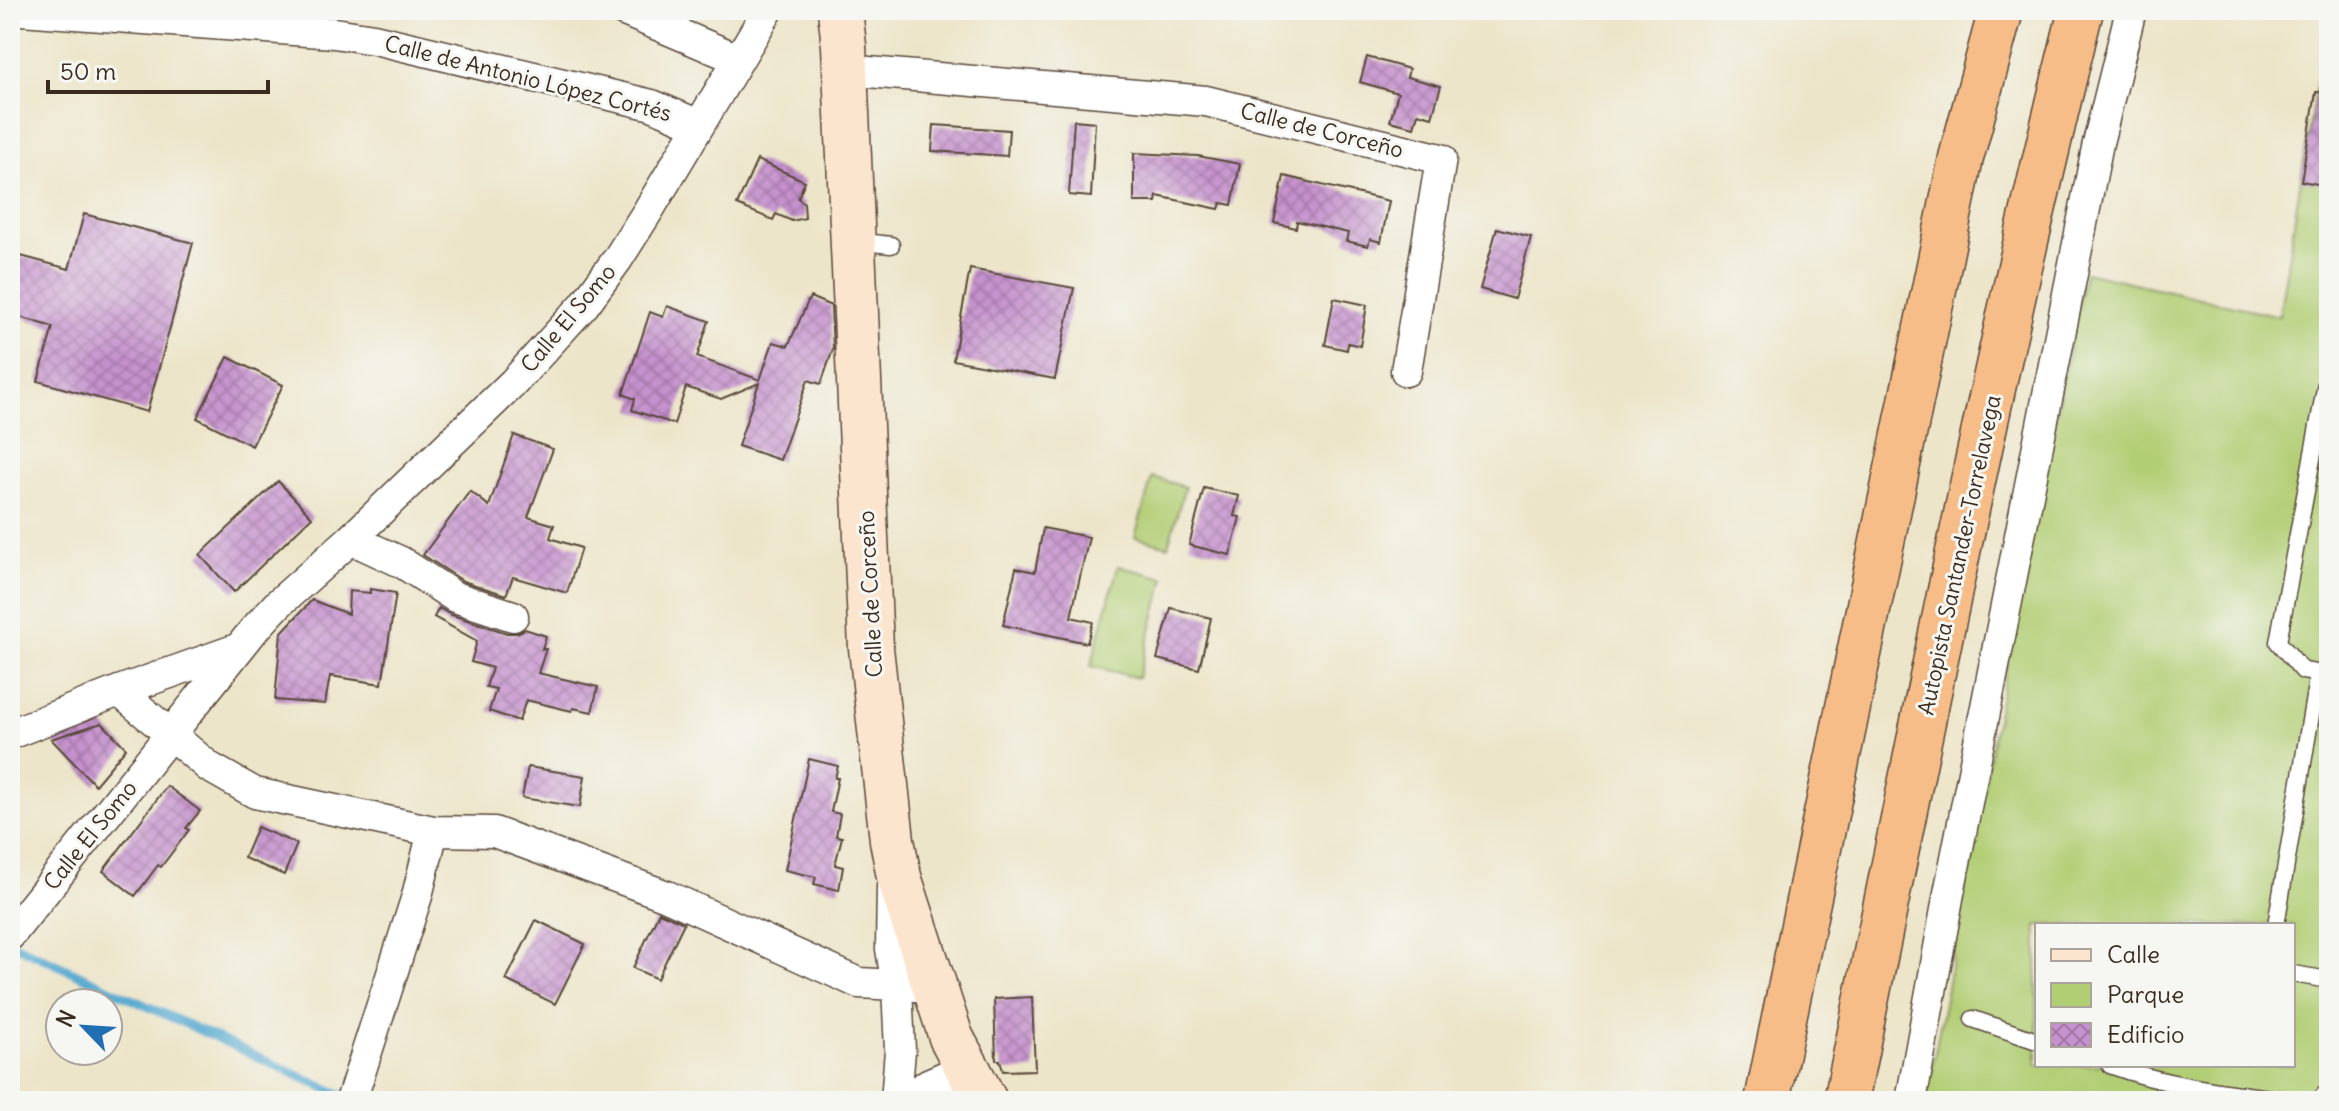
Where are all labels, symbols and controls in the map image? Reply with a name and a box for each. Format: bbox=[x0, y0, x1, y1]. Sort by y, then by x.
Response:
street label: Calle de Antonio López Cortés bbox=[382, 29, 674, 127]
scale bar bbox=[48, 44, 268, 94]
text: 50 m bbox=[60, 56, 116, 86]
street label: Calle de Corceño bbox=[1238, 96, 1406, 164]
street label: Calle El Somo bbox=[514, 258, 622, 378]
street label: Autopista Santander-Torrelavega bbox=[1911, 392, 2007, 718]
street label: Calle de Corceño bbox=[852, 510, 888, 678]
street label: Calle El Somo bbox=[37, 774, 143, 896]
legend bbox=[2035, 923, 2295, 1067]
text: Calle bbox=[2107, 939, 2160, 969]
text: Parque bbox=[2107, 979, 2184, 1009]
north arrow bbox=[44, 987, 124, 1067]
text: N bbox=[50, 1006, 82, 1031]
text: Edificio bbox=[2107, 1019, 2185, 1049]

